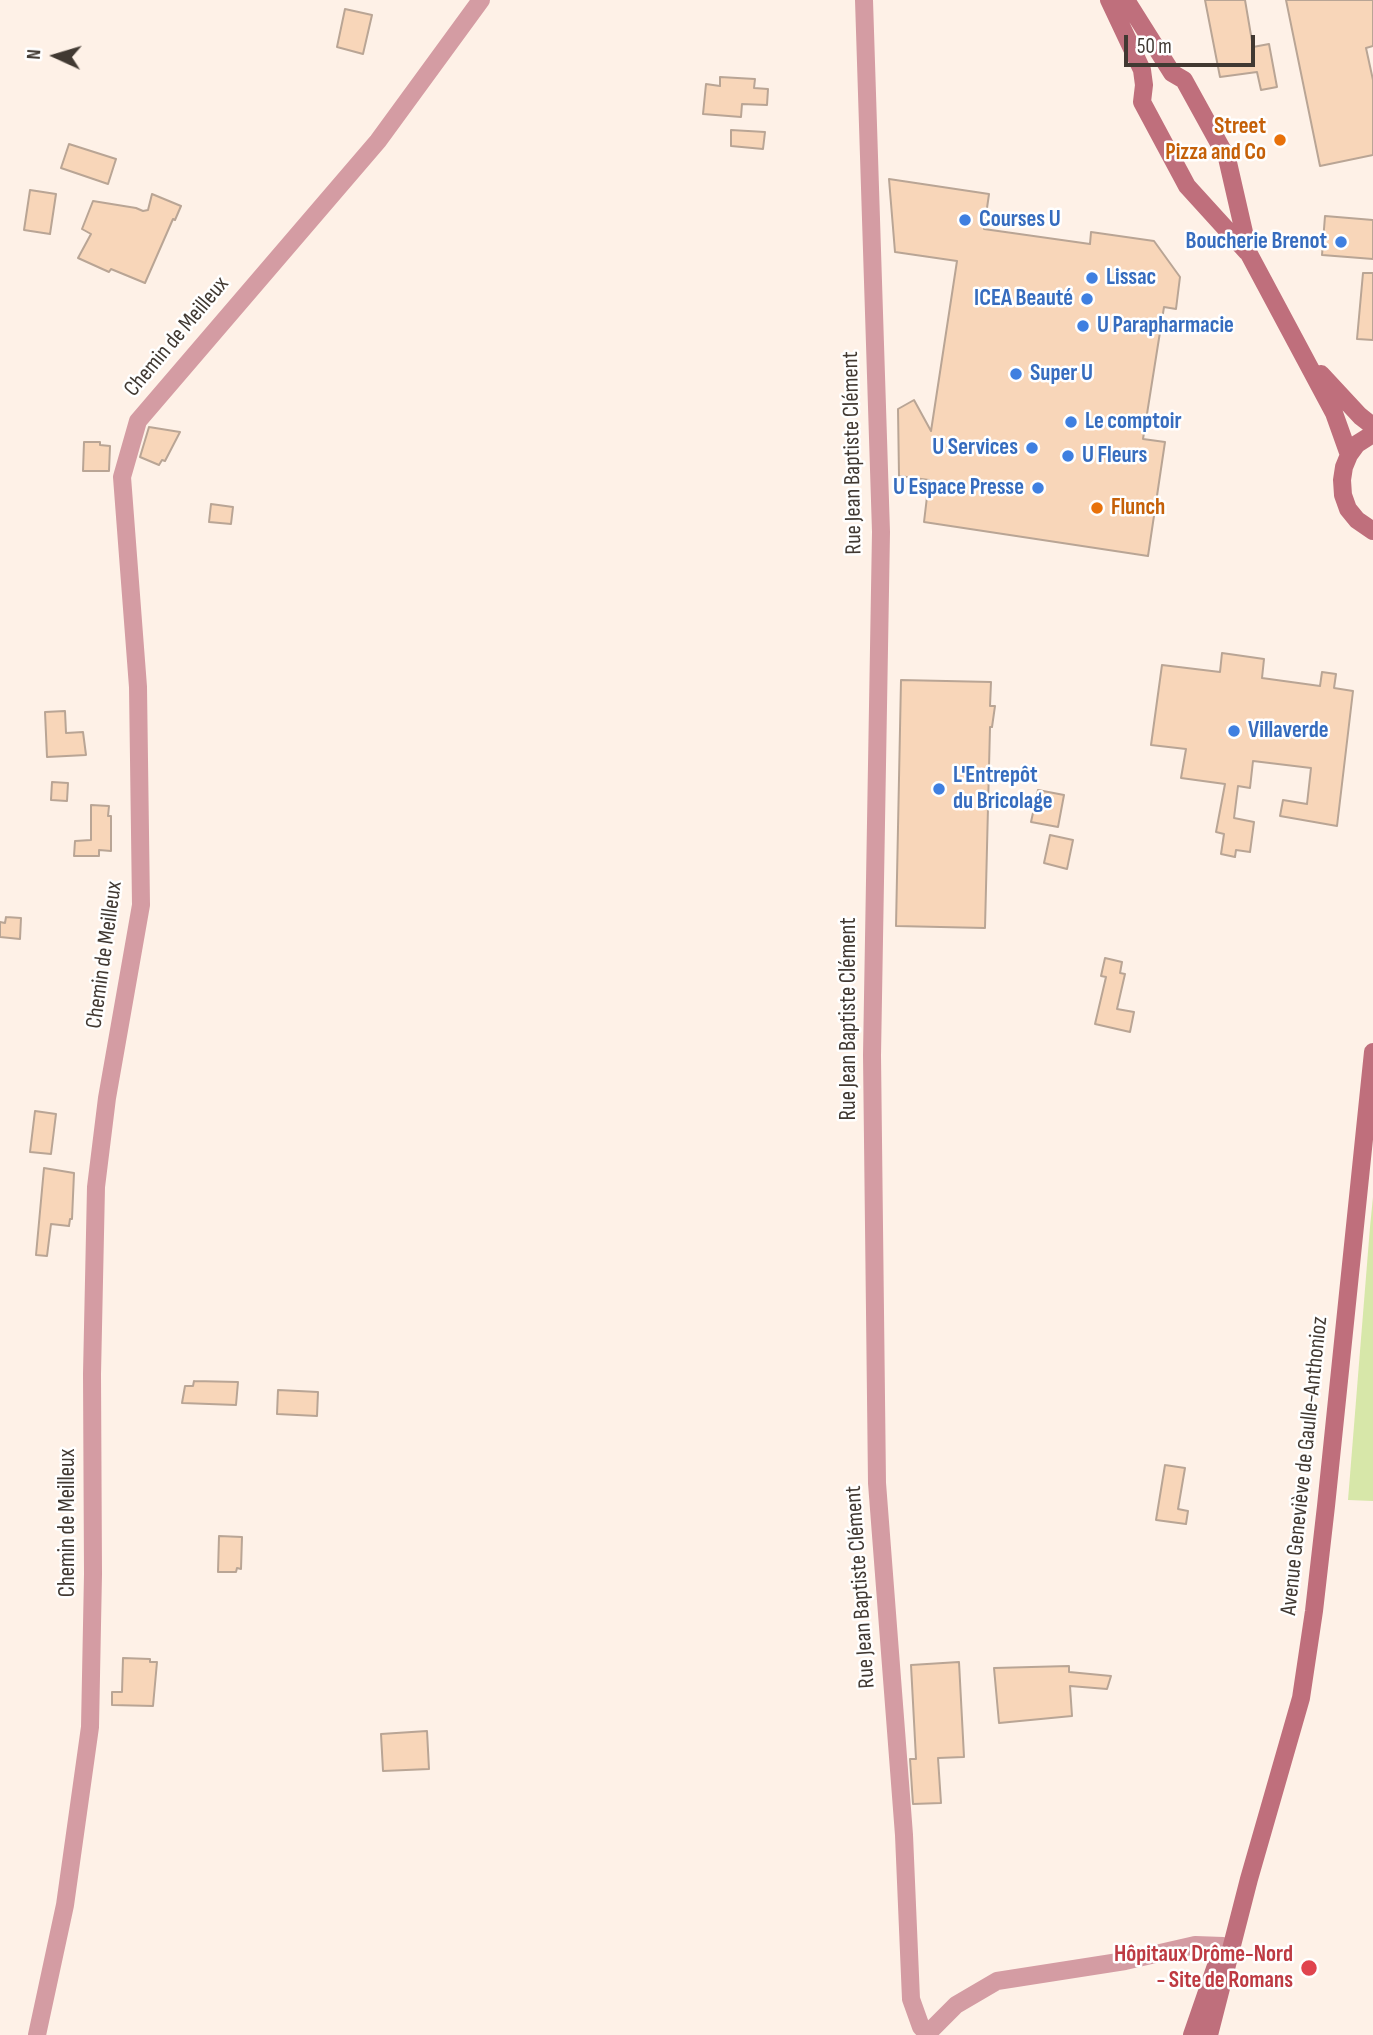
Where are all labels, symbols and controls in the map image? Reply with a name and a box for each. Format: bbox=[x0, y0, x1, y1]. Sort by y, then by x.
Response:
north arrow bbox=[21, 21, 91, 91]
scale bar bbox=[1128, 21, 1259, 65]
text: 50 m bbox=[1137, 34, 1172, 59]
text: N bbox=[23, 49, 46, 60]
place label: Street Pizza and Co bbox=[1165, 113, 1266, 167]
marker: Street Pizza and Co bbox=[1272, 132, 1288, 148]
place label: Courses U bbox=[979, 206, 1061, 234]
marker: Courses U bbox=[957, 212, 973, 228]
place label: Boucherie Brenot bbox=[1186, 228, 1327, 256]
marker: Boucherie Brenot bbox=[1333, 234, 1349, 250]
place label: Lissac bbox=[1106, 264, 1156, 292]
marker: Lissac bbox=[1084, 270, 1100, 286]
street label: Chemin de Meilleux bbox=[119, 271, 235, 403]
place label: ICEA Beauté bbox=[974, 285, 1073, 313]
marker: ICEA Beauté bbox=[1079, 291, 1095, 307]
place label: U Parapharmacie bbox=[1097, 312, 1234, 340]
marker: U Parapharmacie bbox=[1075, 318, 1091, 334]
street label: Rue Jean Baptiste Clément bbox=[837, 351, 869, 555]
place label: Super U bbox=[1030, 360, 1093, 388]
marker: Super U bbox=[1008, 366, 1024, 382]
place label: Le comptoir bbox=[1085, 408, 1181, 436]
marker: Le comptoir bbox=[1063, 414, 1079, 430]
place label: U Services bbox=[932, 434, 1018, 462]
marker: U Services bbox=[1024, 440, 1040, 456]
place label: U Fleurs bbox=[1082, 442, 1147, 470]
marker: U Fleurs bbox=[1060, 448, 1076, 464]
place label: U Espace Presse bbox=[893, 474, 1024, 502]
marker: U Espace Presse bbox=[1030, 480, 1046, 496]
place label: Flunch bbox=[1111, 494, 1165, 522]
marker: Flunch bbox=[1089, 500, 1105, 516]
place label: Villaverde bbox=[1248, 717, 1328, 745]
marker: Villaverde bbox=[1226, 723, 1242, 739]
place label: L'Entrepôt du Bricolage bbox=[953, 762, 1053, 816]
marker: L'Entrepôt du Bricolage bbox=[931, 781, 947, 797]
street label: Chemin de Meilleux bbox=[81, 880, 129, 1030]
street label: Rue Jean Baptiste Clément bbox=[835, 917, 863, 1121]
street label: Avenue Geneviève de Gaulle-Anthonioz bbox=[1276, 1315, 1334, 1617]
street label: Chemin de Meilleux bbox=[54, 1449, 82, 1597]
street label: Rue Jean Baptiste Clément bbox=[840, 1485, 882, 1689]
place label: Hôpitaux Drôme-Nord - Site de Romans bbox=[1114, 1941, 1293, 1995]
marker: Hôpitaux Drôme-Nord - Site de Romans bbox=[1299, 1958, 1319, 1978]

